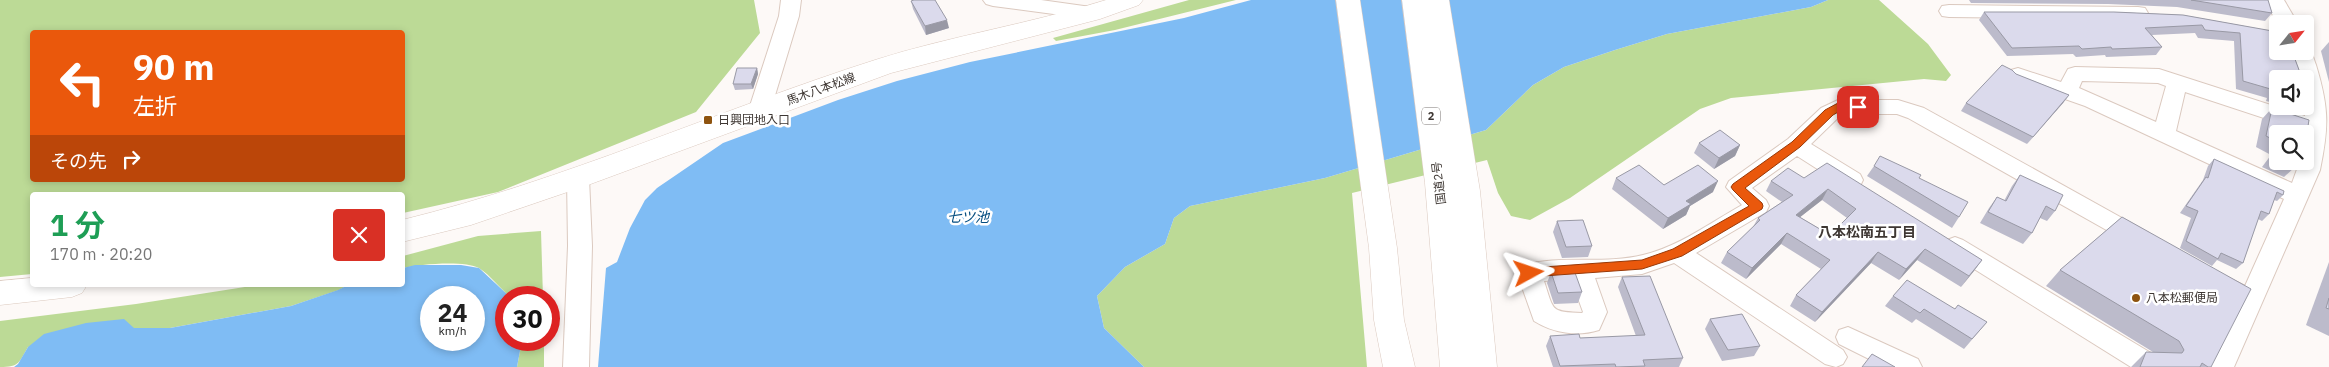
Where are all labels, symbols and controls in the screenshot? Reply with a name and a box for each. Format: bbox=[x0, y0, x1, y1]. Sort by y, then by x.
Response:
north arrow bbox=[2269, 15, 2314, 60]
map controls bbox=[2269, 15, 2314, 170]
text: 90 m bbox=[133, 44, 215, 90]
icon: left bbox=[50, 50, 115, 115]
street label: 馬木八本松線 bbox=[784, 69, 857, 108]
button: sound bbox=[2269, 70, 2314, 115]
pin bbox=[1837, 86, 1879, 128]
text: 左折 bbox=[133, 91, 177, 120]
icon: arrive bbox=[1844, 93, 1872, 121]
road number: 2 bbox=[1422, 108, 1440, 124]
place label: 日興団地入口 bbox=[718, 112, 790, 127]
marker: 日興団地入口 bbox=[702, 114, 714, 126]
button: search bbox=[2269, 125, 2314, 170]
icon: right bbox=[117, 145, 145, 173]
text: その先 bbox=[50, 149, 107, 173]
street label: 国道2号 bbox=[1428, 161, 1449, 205]
text: 1 分 bbox=[50, 205, 105, 244]
water label: 七ツ池 bbox=[947, 208, 991, 226]
button: close bbox=[333, 209, 385, 261]
district label: 八本松南五丁目 bbox=[1818, 223, 1916, 241]
text: 170 m · 20:20 bbox=[50, 244, 152, 264]
position arrow bbox=[1502, 246, 1554, 298]
speed limit sign: 30 bbox=[495, 286, 560, 351]
place label: 八本松郵便局 bbox=[2146, 290, 2218, 305]
marker: 八本松郵便局 bbox=[2130, 292, 2142, 304]
text: 24 bbox=[437, 296, 468, 329]
text: km/h bbox=[438, 323, 467, 338]

